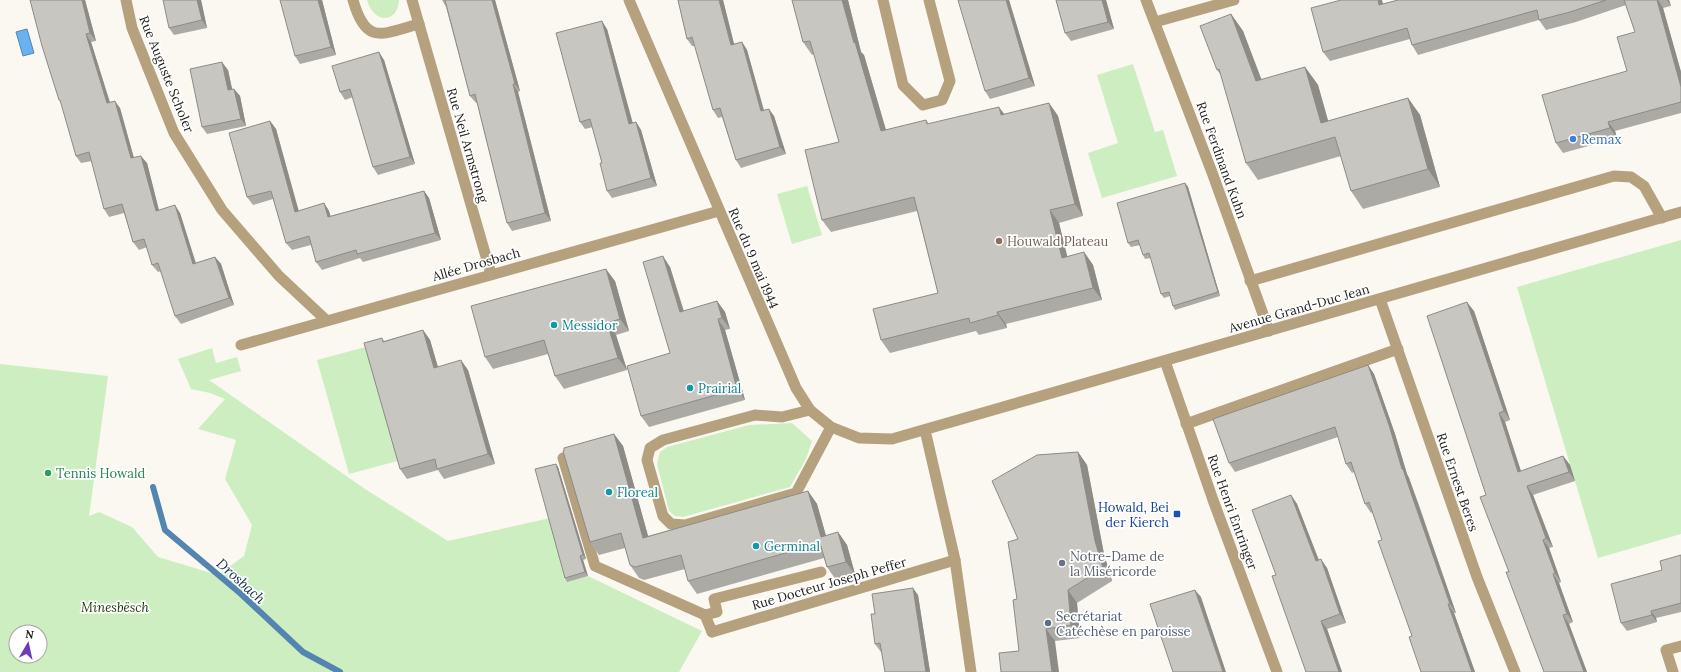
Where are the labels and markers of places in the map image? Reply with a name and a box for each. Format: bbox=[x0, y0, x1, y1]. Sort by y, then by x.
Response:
place label: Remax bbox=[1581, 131, 1621, 148]
marker: Remax bbox=[1568, 134, 1578, 144]
place label: Houwald Plateau bbox=[1007, 233, 1108, 250]
marker: Houwald Plateau bbox=[994, 236, 1004, 246]
place label: Messidor bbox=[562, 317, 618, 334]
marker: Messidor bbox=[549, 320, 559, 330]
place label: Prairial bbox=[698, 380, 742, 397]
marker: Prairial bbox=[685, 383, 695, 393]
place label: Tennis Howald bbox=[56, 465, 145, 482]
marker: Tennis Howald bbox=[43, 468, 53, 478]
place label: Floreal bbox=[617, 484, 659, 501]
marker: Floreal bbox=[604, 487, 614, 497]
place label: Howald, Bei der Kierch bbox=[1098, 499, 1169, 531]
marker: Howald, Bei der Kierch bbox=[1172, 509, 1182, 519]
place label: Germinal bbox=[764, 538, 820, 555]
marker: Germinal bbox=[751, 541, 761, 551]
place label: Notre-Dame de la Miséricorde bbox=[1070, 548, 1164, 580]
marker: Notre-Dame de la Miséricorde bbox=[1057, 558, 1067, 568]
place label: Secrétariat Catéchèse en paroisse bbox=[1056, 608, 1191, 640]
marker: Secrétariat Catéchèse en paroisse bbox=[1043, 618, 1053, 628]

